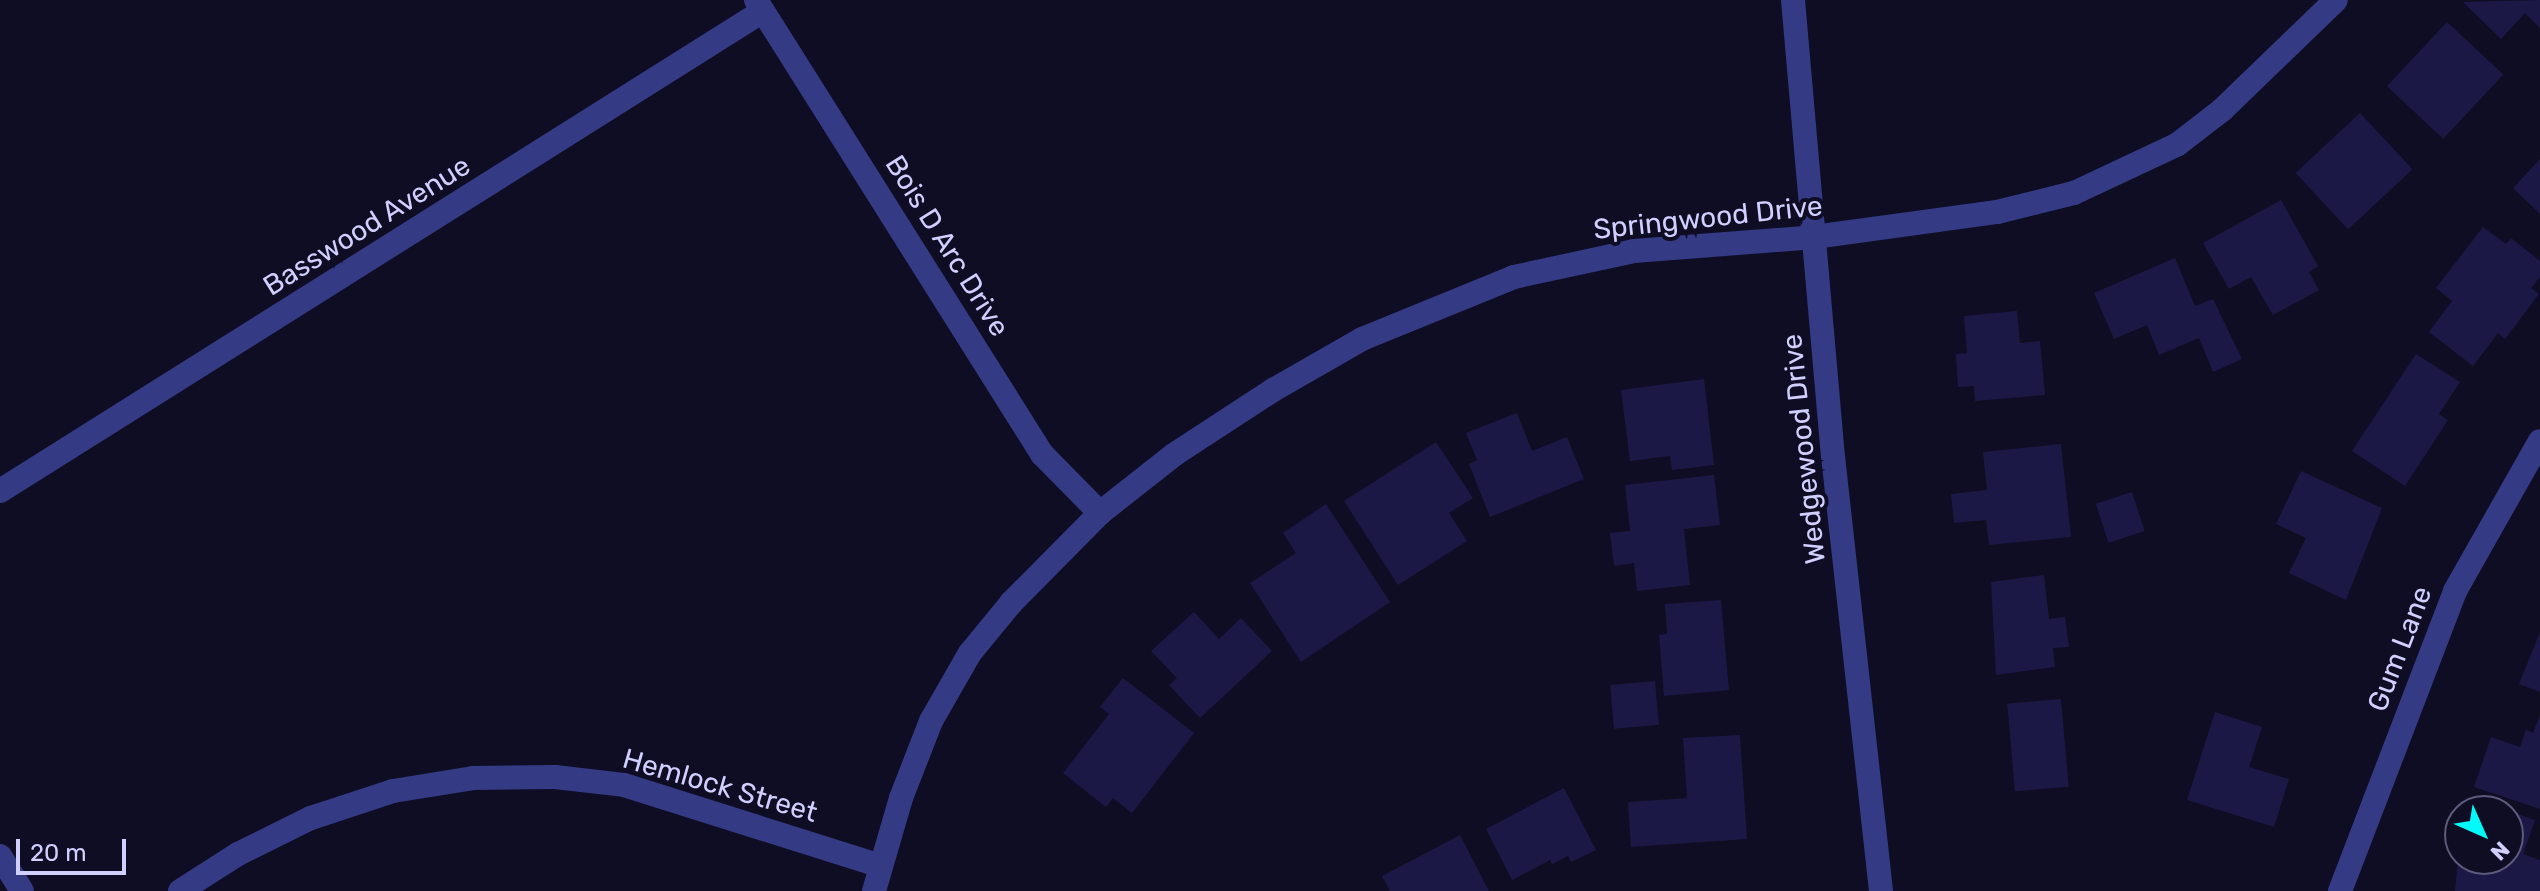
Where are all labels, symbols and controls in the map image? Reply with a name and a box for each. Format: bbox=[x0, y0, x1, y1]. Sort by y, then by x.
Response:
street label: Basswood Avenue bbox=[257, 149, 477, 303]
street label: Bois D Arc Drive bbox=[878, 149, 1016, 343]
street label: Springwood Drive bbox=[1592, 189, 1824, 247]
street label: Wedgewood Drive bbox=[1775, 332, 1833, 566]
street label: Gum Lane bbox=[2361, 582, 2439, 716]
street label: Hemlock Street bbox=[619, 742, 821, 830]
north arrow bbox=[2444, 795, 2524, 875]
scale bar bbox=[20, 823, 130, 873]
text: N bbox=[2485, 836, 2515, 866]
text: 20 m bbox=[30, 839, 87, 867]

